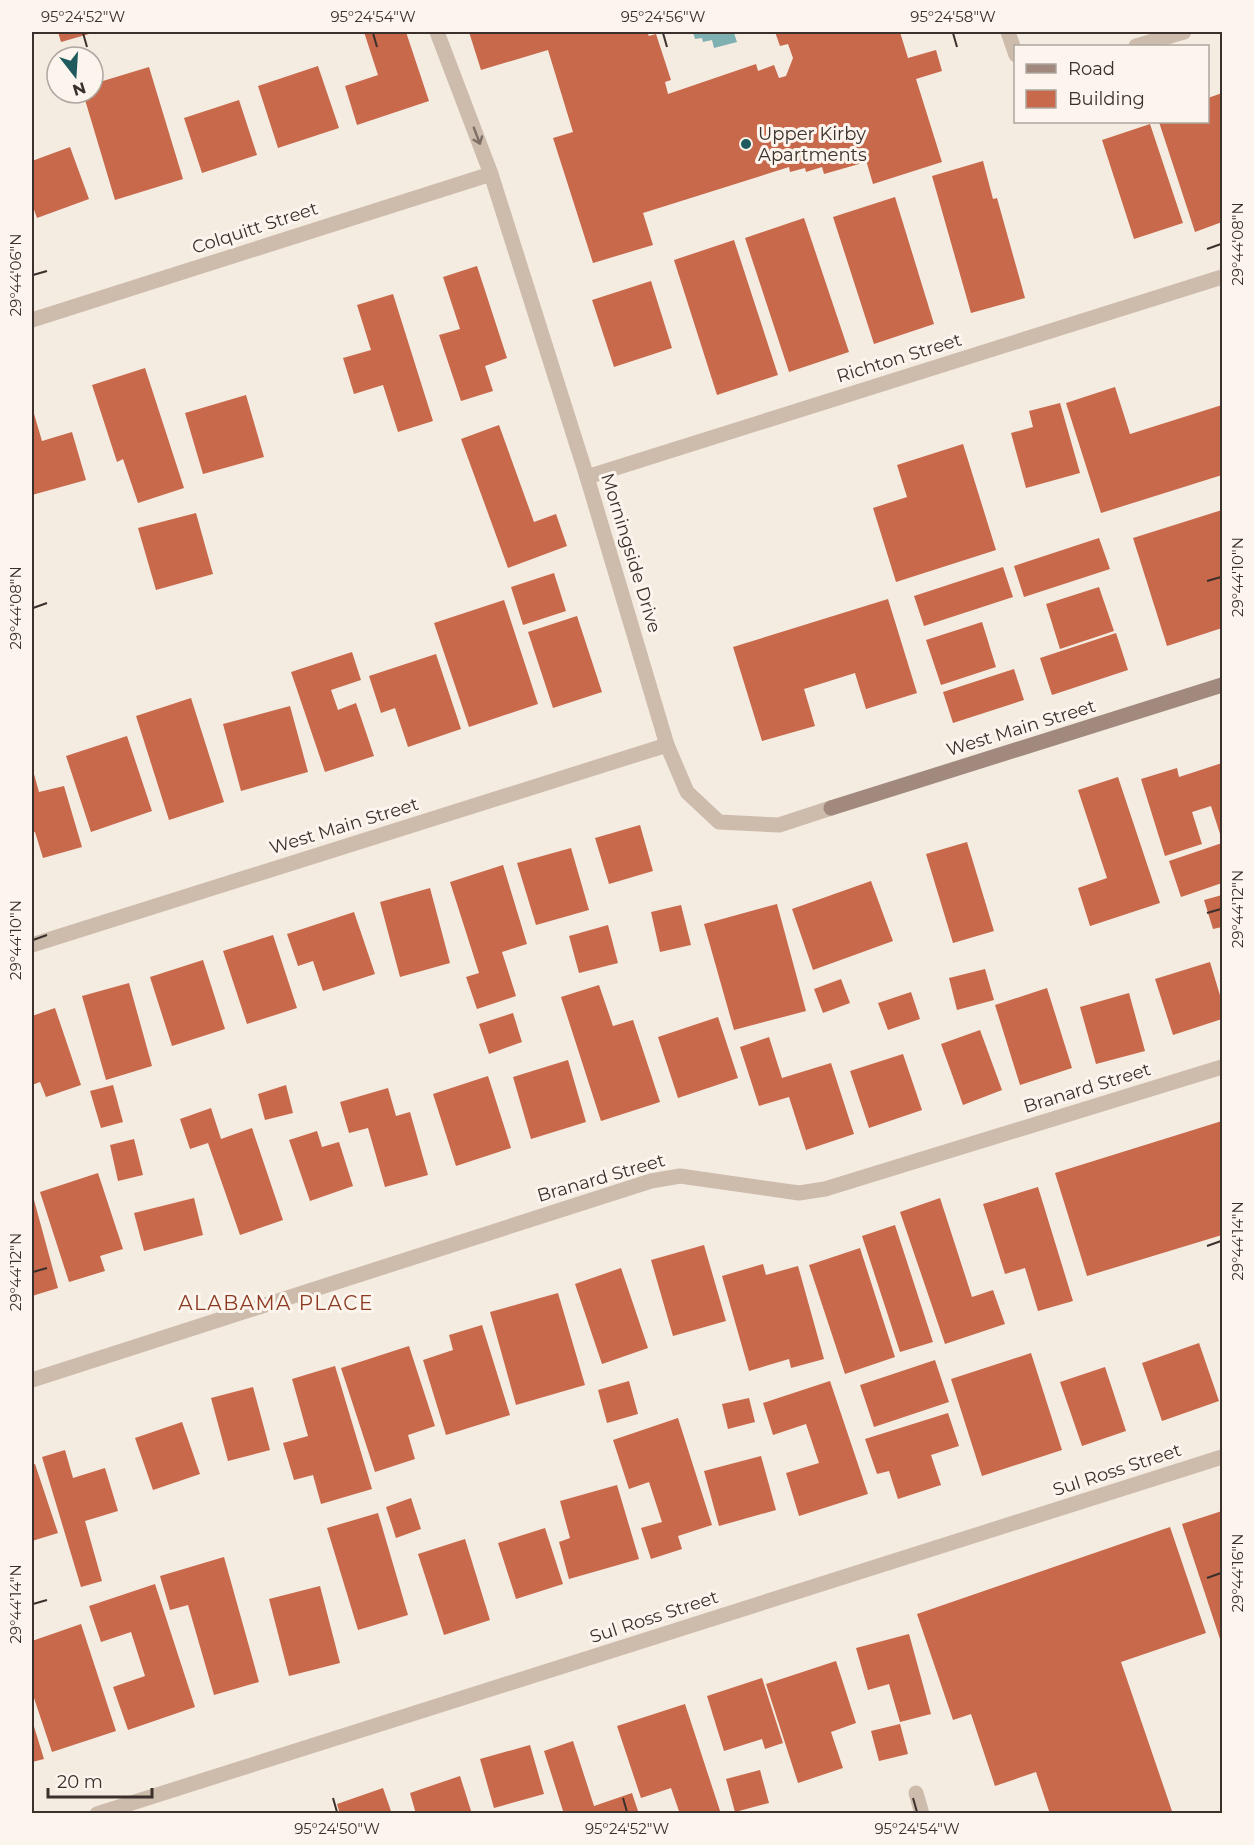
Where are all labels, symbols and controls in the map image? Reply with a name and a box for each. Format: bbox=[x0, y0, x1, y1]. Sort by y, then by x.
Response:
text: 95°24'52"W bbox=[41, 7, 125, 26]
text: 95°24'54"W bbox=[330, 7, 416, 26]
text: 95°24'56"W bbox=[621, 7, 706, 26]
text: 95°24'58"W bbox=[910, 7, 996, 26]
north arrow bbox=[45, 45, 105, 105]
legend bbox=[1014, 45, 1209, 123]
text: Road bbox=[1068, 58, 1115, 80]
text: N bbox=[70, 78, 88, 100]
text: Building bbox=[1068, 88, 1145, 110]
place label: Upper Kirby Apartments bbox=[758, 123, 867, 166]
one-way arrow bbox=[472, 126, 483, 145]
marker: Upper Kirby Apartments bbox=[739, 137, 753, 151]
street label: Colquitt Street bbox=[189, 197, 321, 259]
text: 29°44'08"N bbox=[1228, 202, 1247, 286]
text: 29°44'06"N bbox=[6, 234, 25, 316]
street label: Richton Street bbox=[834, 329, 964, 387]
street label: Morningside Drive bbox=[596, 471, 666, 636]
text: 29°44'10"N bbox=[1228, 537, 1247, 617]
text: 29°44'08"N bbox=[6, 566, 25, 650]
street label: West Main Street bbox=[944, 695, 1098, 761]
street label: West Main Street bbox=[267, 793, 421, 859]
text: 29°44'12"N bbox=[1228, 870, 1247, 948]
text: 29°44'10"N bbox=[6, 900, 25, 980]
street label: Branard Street bbox=[1021, 1058, 1153, 1118]
street label: Branard Street bbox=[535, 1149, 667, 1207]
text: 29°44'14"N bbox=[1228, 1201, 1247, 1281]
text: 29°44'12"N bbox=[6, 1233, 25, 1311]
district label: ALABAMA PLACE bbox=[178, 1291, 374, 1315]
street label: Sul Ross Street bbox=[1050, 1439, 1184, 1501]
text: 29°44'16"N bbox=[1228, 1534, 1247, 1612]
text: 29°44'14"N bbox=[6, 1564, 25, 1644]
street label: Sul Ross Street bbox=[587, 1586, 721, 1648]
scale bar bbox=[48, 1761, 152, 1799]
text: 20 m bbox=[57, 1771, 103, 1793]
text: 95°24'50"W bbox=[294, 1819, 380, 1838]
text: 95°24'52"W bbox=[585, 1819, 669, 1838]
text: 95°24'54"W bbox=[874, 1819, 960, 1838]

